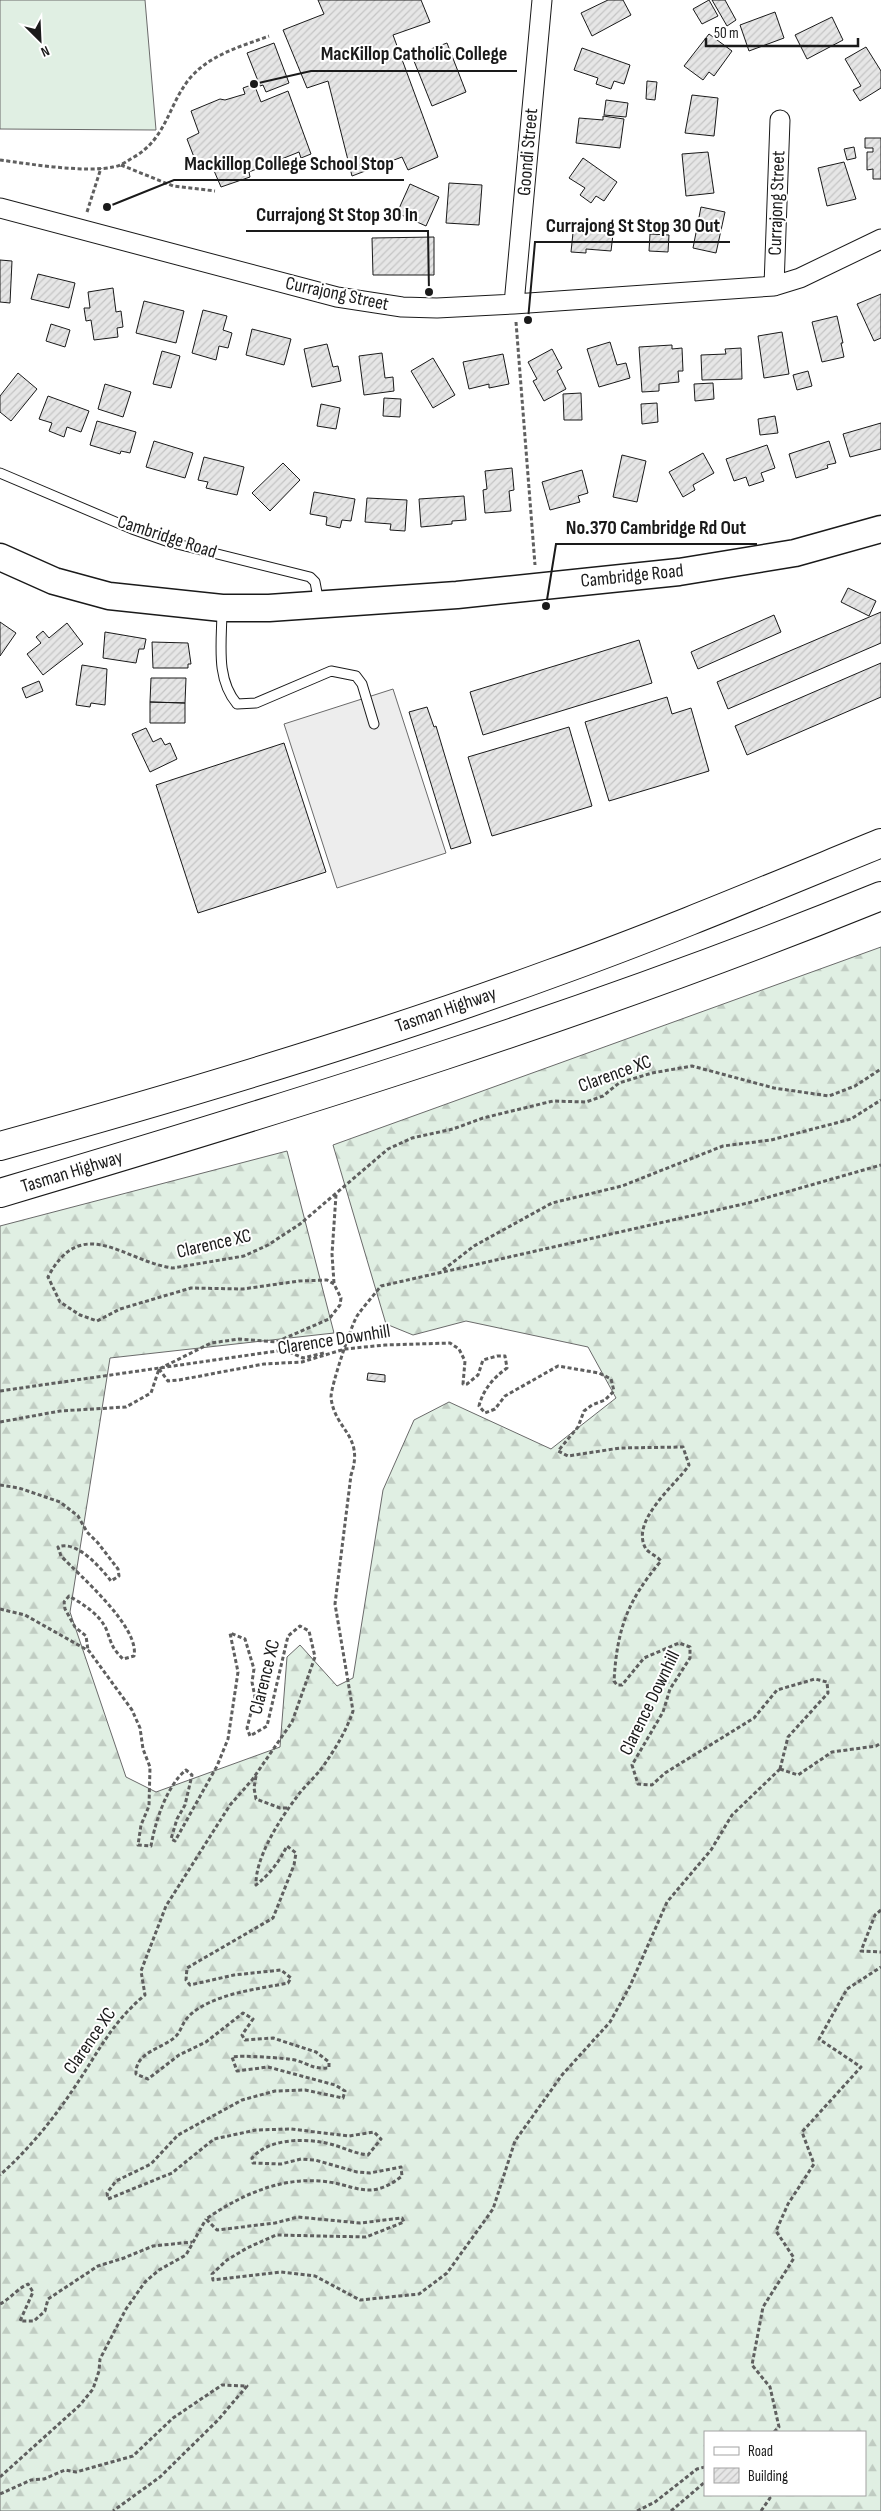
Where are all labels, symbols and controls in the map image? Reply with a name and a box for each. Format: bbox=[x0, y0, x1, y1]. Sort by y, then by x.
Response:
north arrow bbox=[15, 15, 65, 65]
scale bar bbox=[706, 15, 858, 47]
text: 50 m bbox=[714, 24, 739, 43]
callout: MacKillop Catholic College bbox=[311, 36, 517, 71]
text: N bbox=[38, 42, 52, 61]
text: MacKillop Catholic College bbox=[321, 42, 507, 66]
street label: Goondi Street bbox=[513, 107, 543, 197]
callout: Mackillop College School Stop bbox=[174, 145, 404, 180]
street label: Currajong Street bbox=[764, 150, 790, 256]
text: Mackillop College School Stop bbox=[184, 152, 394, 176]
callout: Currajong St Stop 30 In bbox=[246, 196, 428, 231]
text: Currajong St Stop 30 In bbox=[256, 203, 418, 227]
callout: Currajong St Stop 30 Out bbox=[535, 207, 730, 242]
text: Currajong St Stop 30 Out bbox=[546, 214, 721, 238]
street label: Currajong Street bbox=[283, 272, 391, 316]
callout: No.370 Cambridge Rd Out bbox=[556, 509, 757, 544]
street label: Cambridge Road bbox=[114, 510, 220, 564]
text: No.370 Cambridge Rd Out bbox=[566, 516, 747, 540]
street label: Cambridge Road bbox=[580, 559, 684, 593]
street label: Tasman Highway bbox=[393, 982, 500, 1038]
street label: Clarence XC bbox=[575, 1050, 655, 1098]
street label: Tasman Highway bbox=[18, 1145, 126, 1198]
street label: Clarence XC bbox=[174, 1224, 254, 1264]
street label: Clarence Downhill bbox=[276, 1320, 392, 1360]
street label: Clarence XC bbox=[245, 1637, 285, 1717]
street label: Clarence Downhill bbox=[615, 1647, 685, 1759]
street label: Clarence XC bbox=[59, 2003, 121, 2079]
legend bbox=[704, 2431, 866, 2496]
text: Road bbox=[748, 2442, 773, 2461]
text: Building bbox=[748, 2467, 788, 2486]

